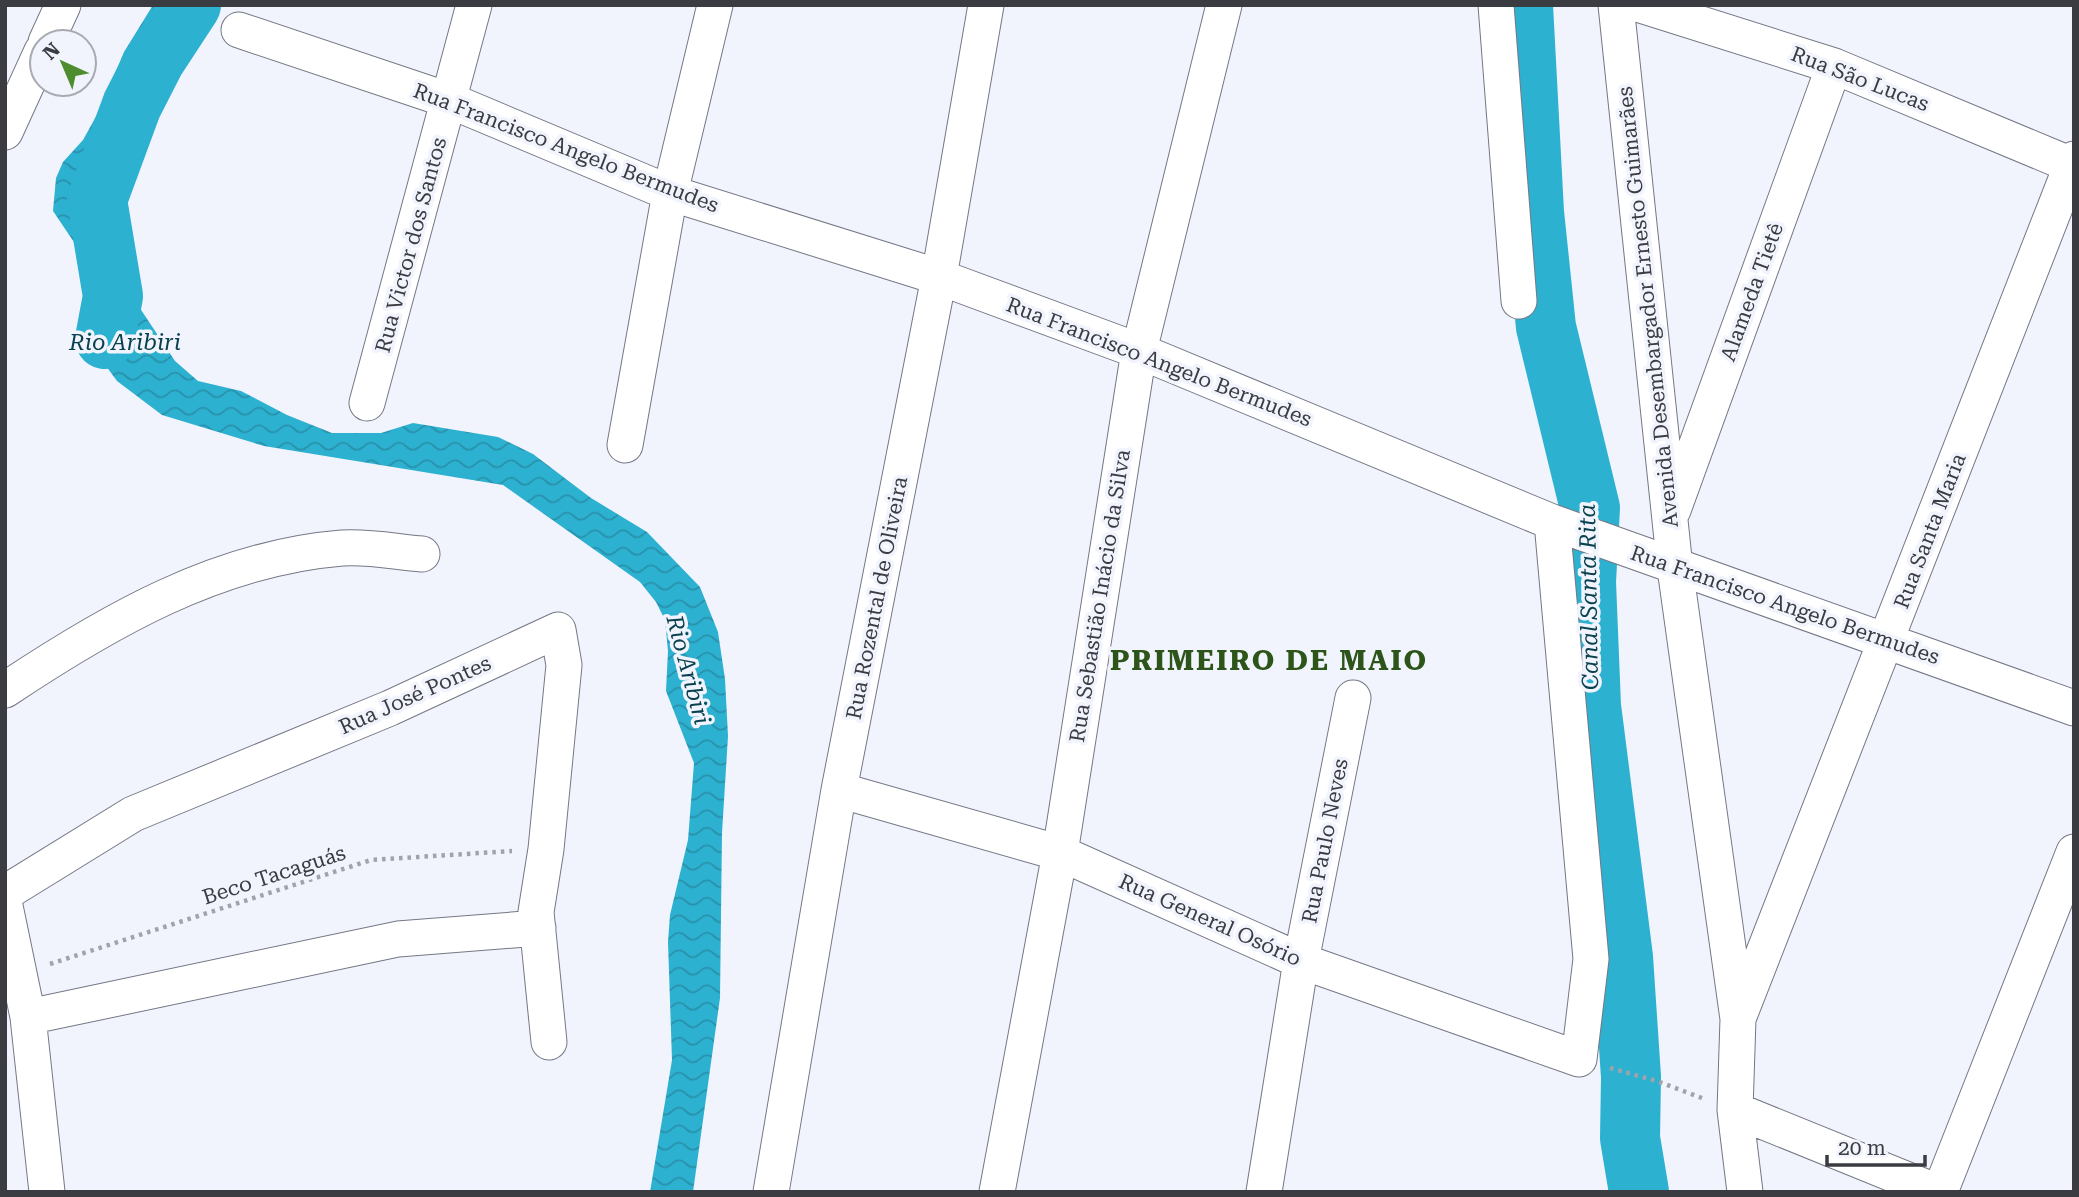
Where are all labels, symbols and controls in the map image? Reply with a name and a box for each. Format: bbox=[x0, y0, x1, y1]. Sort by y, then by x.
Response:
north arrow bbox=[28, 28, 98, 98]
text: N bbox=[38, 38, 65, 64]
street label: Rua São Lucas bbox=[1788, 42, 1932, 116]
street label: Rua Francisco Angelo Bermudes bbox=[410, 79, 722, 217]
street label: Avenida Desembargador Ernesto Guimarães bbox=[1613, 85, 1683, 529]
street label: Rua Victor dos Santos bbox=[371, 135, 451, 355]
street label: Alameda Tietê bbox=[1716, 220, 1788, 364]
street label: Rua Francisco Angelo Bermudes bbox=[1003, 293, 1315, 431]
water label: Rio Aribiri bbox=[68, 329, 181, 356]
street label: Rua Sebastião Inácio da Silva bbox=[1065, 447, 1135, 744]
street label: Rua Santa Maria bbox=[1889, 449, 1971, 612]
street label: Rua Rozental de Oliveira bbox=[842, 474, 912, 721]
water label: Canal Santa Rita bbox=[1574, 503, 1604, 690]
street label: Rua Francisco Angelo Bermudes bbox=[1627, 541, 1943, 669]
water label: Rio Aribiri bbox=[660, 611, 716, 728]
district label: PRIMEIRO DE MAIO bbox=[1110, 644, 1428, 677]
street label: Rua José Pontes bbox=[335, 651, 495, 739]
street label: Rua Paulo Neves bbox=[1297, 757, 1353, 925]
street label: Beco Tacaguás bbox=[199, 841, 349, 909]
street label: Rua General Osório bbox=[1115, 869, 1305, 971]
scale bar bbox=[1827, 1124, 1925, 1168]
text: 20 m bbox=[1838, 1136, 1886, 1160]

